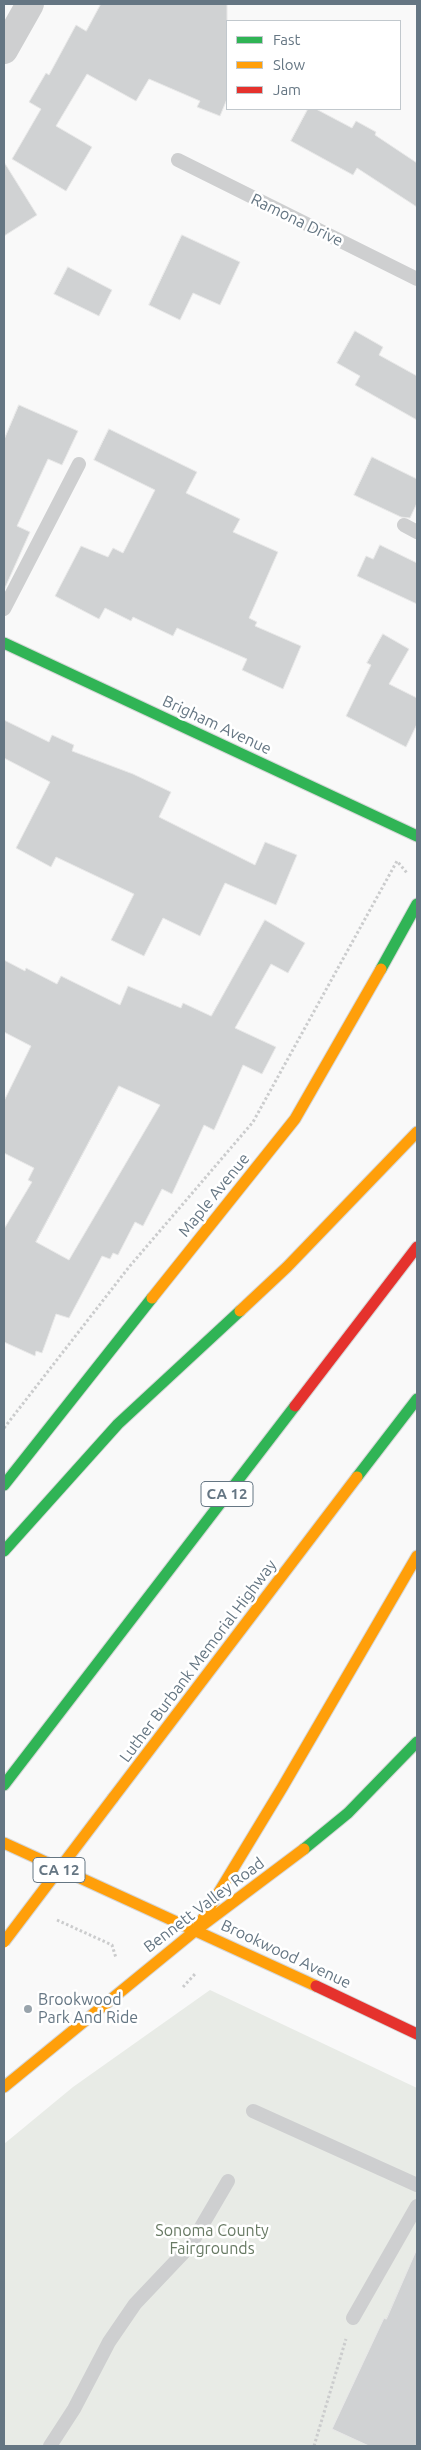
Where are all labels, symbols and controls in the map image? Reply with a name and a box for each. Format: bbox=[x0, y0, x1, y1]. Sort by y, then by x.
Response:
legend bbox=[226, 20, 401, 110]
text: Fast bbox=[273, 31, 300, 48]
text: Slow bbox=[273, 56, 305, 73]
text: Jam bbox=[273, 81, 301, 98]
street label: Ramona Drive bbox=[248, 189, 346, 251]
street label: Brigham Avenue bbox=[159, 691, 275, 759]
street label: Maple Avenue bbox=[174, 1149, 254, 1241]
road number: CA 12 bbox=[201, 1482, 253, 1506]
street label: Luther Burbank Memorial Highway bbox=[115, 1556, 281, 1766]
street label: Bennett Valley Road bbox=[140, 1853, 268, 1957]
road number: CA 12 bbox=[33, 1858, 85, 1882]
street label: Brookwood Avenue bbox=[218, 1915, 354, 1993]
place label: Brookwood Park And Ride bbox=[38, 1990, 138, 2028]
marker: Brookwood Park And Ride bbox=[22, 2003, 34, 2015]
park label: Sonoma County Fairgrounds bbox=[155, 2221, 269, 2259]

